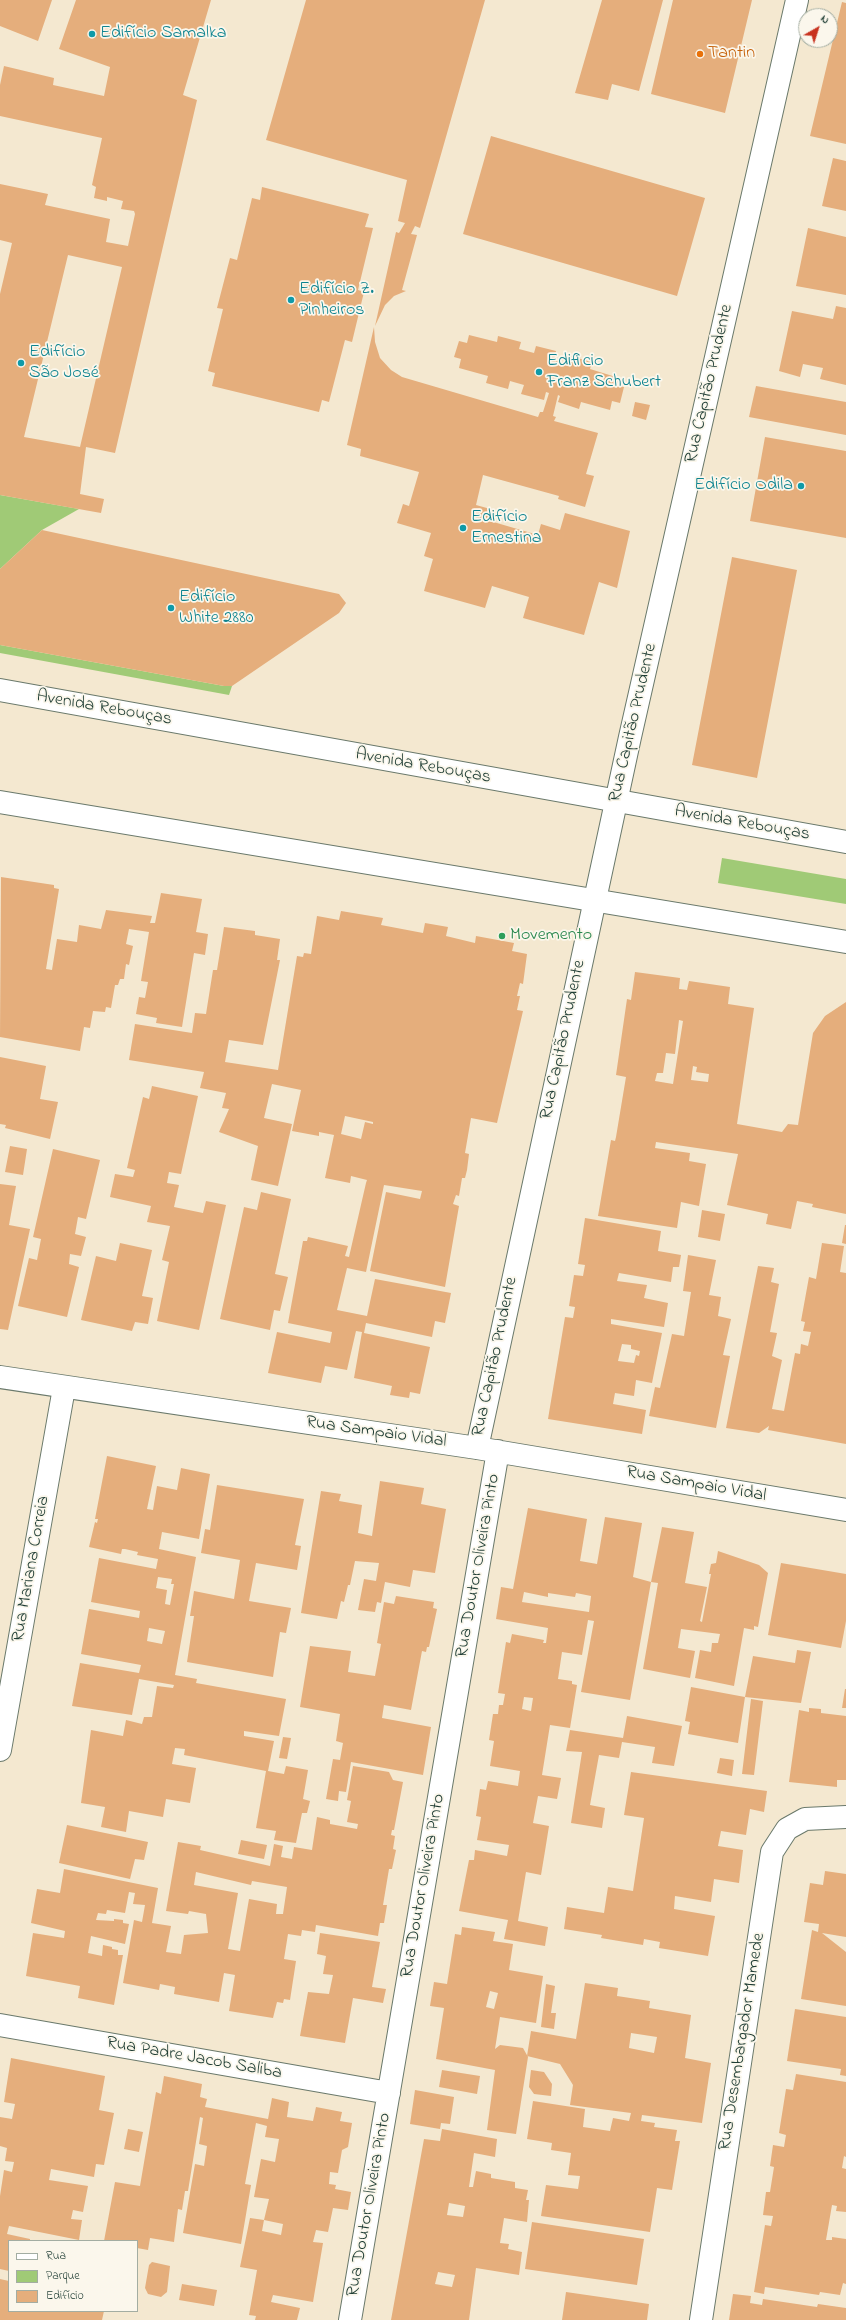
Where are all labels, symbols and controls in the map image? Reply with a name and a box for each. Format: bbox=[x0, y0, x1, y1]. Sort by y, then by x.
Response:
north arrow bbox=[798, 8, 838, 48]
text: N bbox=[817, 11, 833, 28]
place label: Edifício Samalka bbox=[100, 23, 227, 45]
marker: Edifício Samalka bbox=[87, 29, 97, 39]
place label: Tantin bbox=[708, 43, 755, 65]
marker: Tantin bbox=[695, 49, 705, 59]
place label: Edifício Z. Pinheiros bbox=[299, 279, 374, 322]
marker: Edifício Z. Pinheiros bbox=[286, 295, 296, 305]
street label: Rua Capitão Prudente bbox=[681, 302, 739, 466]
place label: Edifício São José bbox=[29, 342, 99, 384]
place label: Edificio Franz Schubert bbox=[547, 351, 661, 394]
marker: Edifício São José bbox=[16, 358, 26, 368]
marker: Edificio Franz Schubert bbox=[534, 367, 544, 377]
place label: Edifício Odila bbox=[694, 475, 793, 497]
marker: Edifício Odila bbox=[796, 481, 806, 491]
place label: Edifício Ernestina bbox=[471, 507, 541, 550]
marker: Edifício Ernestina bbox=[458, 523, 468, 533]
place label: Edifício White 2880 bbox=[179, 587, 254, 630]
marker: Edifício White 2880 bbox=[166, 603, 176, 613]
street label: Rua Capitão Prudente bbox=[605, 641, 663, 805]
street label: Avenida Rebouças bbox=[35, 686, 173, 732]
street label: Avenida Rebouças bbox=[354, 744, 492, 790]
street label: Avenida Rebouças bbox=[673, 801, 811, 847]
place label: Movemento bbox=[510, 925, 592, 947]
marker: Movemento bbox=[497, 931, 507, 941]
street label: Rua Capitão Prudente bbox=[537, 958, 591, 1122]
street label: Rua Capitão Prudente bbox=[469, 1275, 523, 1439]
street label: Rua Sampaio Vidal bbox=[304, 1412, 448, 1454]
street label: Rua Sampaio Vidal bbox=[624, 1462, 768, 1508]
street label: Rua Doutor Oliveira Pinto bbox=[452, 1472, 506, 1660]
street label: Rua Mariana Correia bbox=[9, 1494, 55, 1644]
street label: Rua Doutor Oliveira Pinto bbox=[397, 1792, 451, 1980]
street label: Rua Desembargador Mamede bbox=[715, 1932, 771, 2152]
street label: Rua Padre Jacob Saliba bbox=[105, 2033, 283, 2085]
street label: Rua Doutor Oliveira Pinto bbox=[343, 2111, 397, 2299]
legend bbox=[8, 2240, 138, 2312]
text: Rua bbox=[46, 2247, 66, 2265]
text: Parque bbox=[46, 2267, 80, 2285]
text: Edifício bbox=[46, 2287, 84, 2305]

